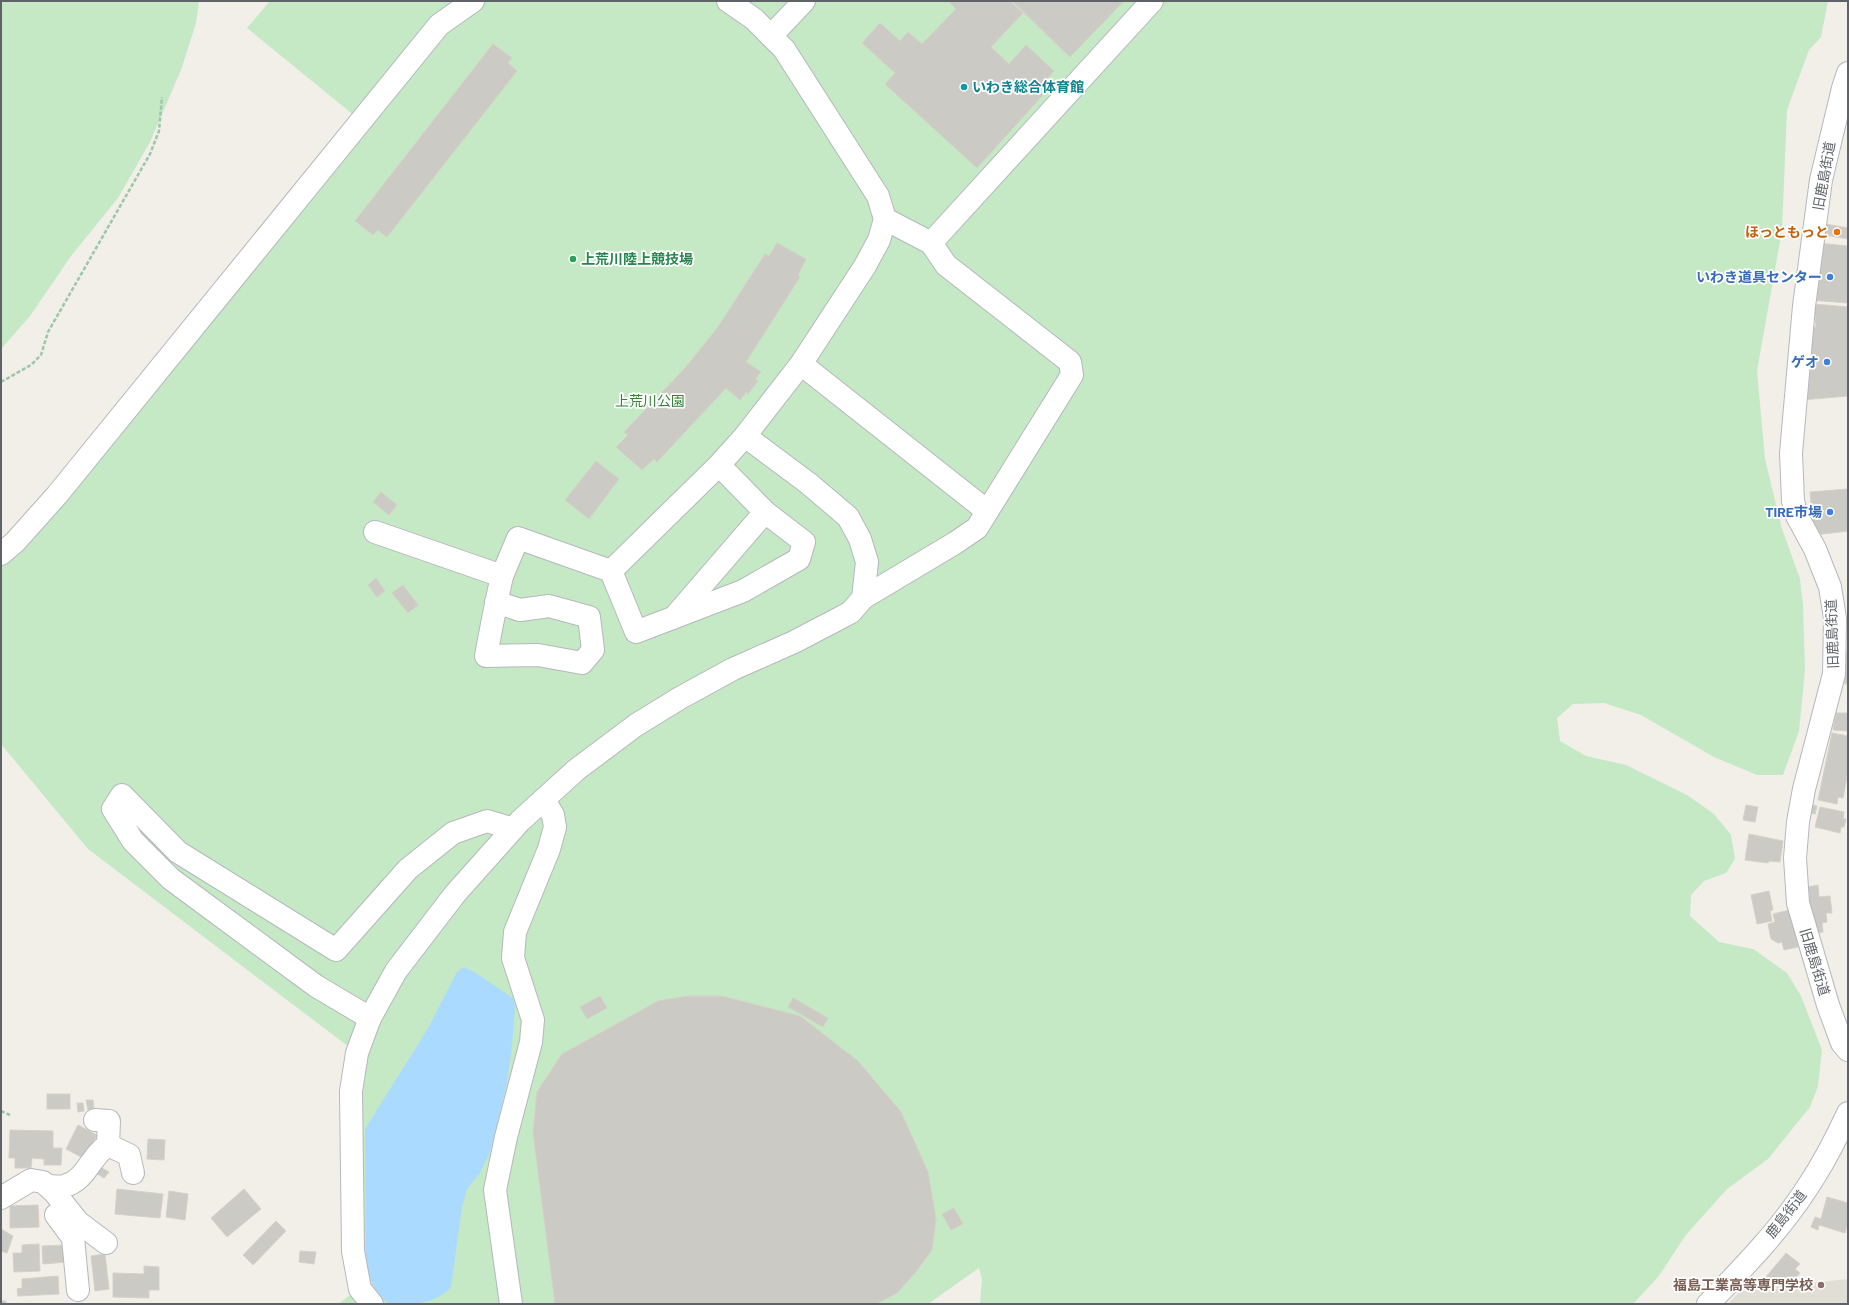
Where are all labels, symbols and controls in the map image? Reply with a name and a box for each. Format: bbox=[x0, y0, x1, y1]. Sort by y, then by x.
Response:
place label: いわき総合体育館 bbox=[972, 78, 1084, 95]
marker: いわき総合体育館 bbox=[959, 82, 969, 92]
street label: 旧鹿島街道 bbox=[1809, 140, 1838, 212]
place label: ほっともっと bbox=[1745, 223, 1829, 240]
marker: ほっともっと bbox=[1832, 227, 1842, 237]
place label: 上荒川陸上競技場 bbox=[581, 250, 693, 267]
marker: 上荒川陸上競技場 bbox=[568, 254, 578, 264]
place label: いわき道具センター bbox=[1696, 268, 1822, 285]
marker: いわき道具センター bbox=[1825, 272, 1835, 282]
place label: ゲオ bbox=[1791, 353, 1819, 370]
marker: ゲオ bbox=[1822, 357, 1832, 367]
park label: 上荒川公園 bbox=[615, 392, 685, 409]
place label: TIRE市場 bbox=[1765, 503, 1822, 520]
marker: TIRE市場 bbox=[1825, 507, 1835, 517]
street label: 旧鹿島街道 bbox=[1822, 599, 1841, 669]
street label: 旧鹿島街道 bbox=[1797, 926, 1834, 998]
street label: 鹿島街道 bbox=[1762, 1186, 1810, 1241]
place label: 福島工業高等専門学校 bbox=[1673, 1276, 1813, 1293]
marker: 福島工業高等専門学校 bbox=[1816, 1280, 1826, 1290]

